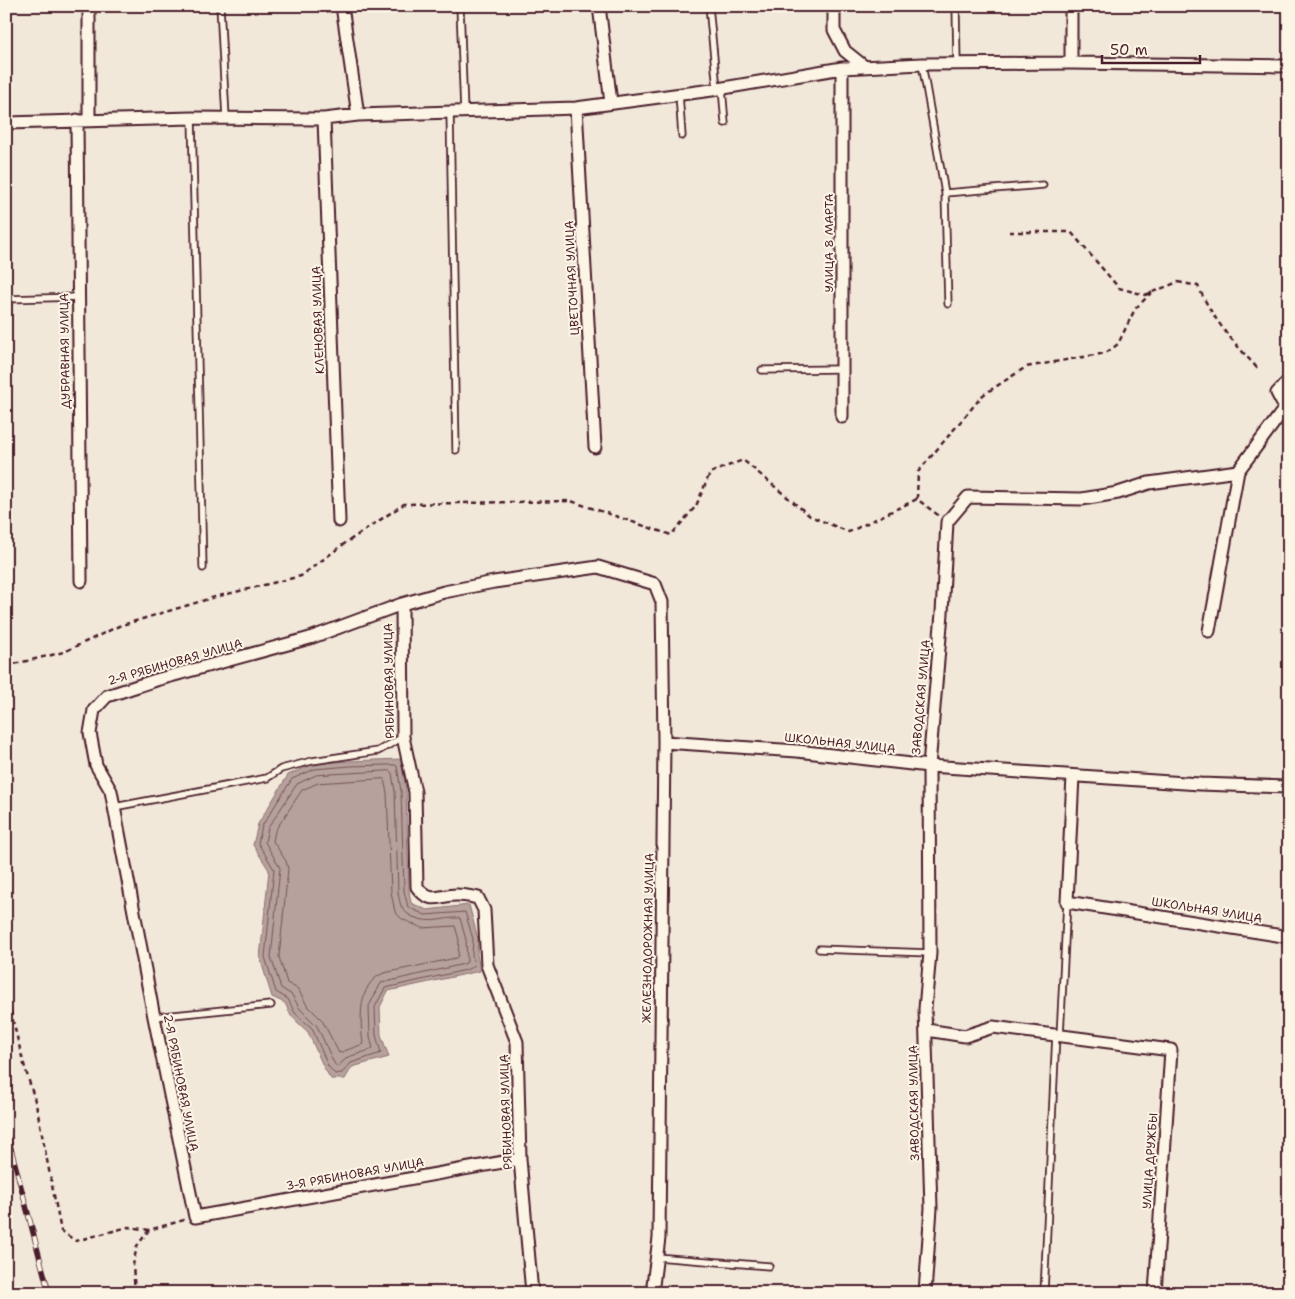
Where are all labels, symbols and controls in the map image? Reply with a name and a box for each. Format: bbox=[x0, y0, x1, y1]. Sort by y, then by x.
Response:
scale bar bbox=[1102, 32, 1200, 64]
text: 50 m bbox=[1110, 40, 1148, 60]
street label: УЛИЦА 8 МАРТА bbox=[821, 193, 837, 293]
street label: ЦВЕТОЧНАЯ УЛИЦА bbox=[561, 220, 583, 336]
street label: КЛЕНОВАЯ УЛИЦА bbox=[308, 265, 328, 374]
street label: ДУБРАВНАЯ УЛИЦА bbox=[56, 293, 74, 409]
street label: РЯБИНОВАЯ УЛИЦА bbox=[380, 623, 398, 739]
street label: 2-Я РЯБИНОВАЯ УЛИЦА bbox=[106, 635, 244, 689]
street label: ЗАВОДСКАЯ УЛИЦА bbox=[908, 638, 934, 755]
street label: ШКОЛЬНАЯ УЛИЦА bbox=[784, 729, 897, 757]
street label: ЖЕЛЕЗНОДОРОЖНАЯ УЛИЦА bbox=[639, 852, 657, 1023]
street label: ШКОЛЬНАЯ УЛИЦА bbox=[1150, 893, 1264, 927]
street label: 2-Я РЯБИНОВАЯ УЛИЦА bbox=[160, 1013, 202, 1153]
street label: ЗАВОДСКАЯ УЛИЦА bbox=[905, 1045, 923, 1161]
street label: РЯБИНОВАЯ УЛИЦА bbox=[496, 1054, 516, 1170]
street label: УЛИЦА ДРУЖБЫ bbox=[1139, 1112, 1161, 1210]
street label: 3-Я РЯБИНОВАЯ УЛИЦА bbox=[285, 1154, 426, 1194]

